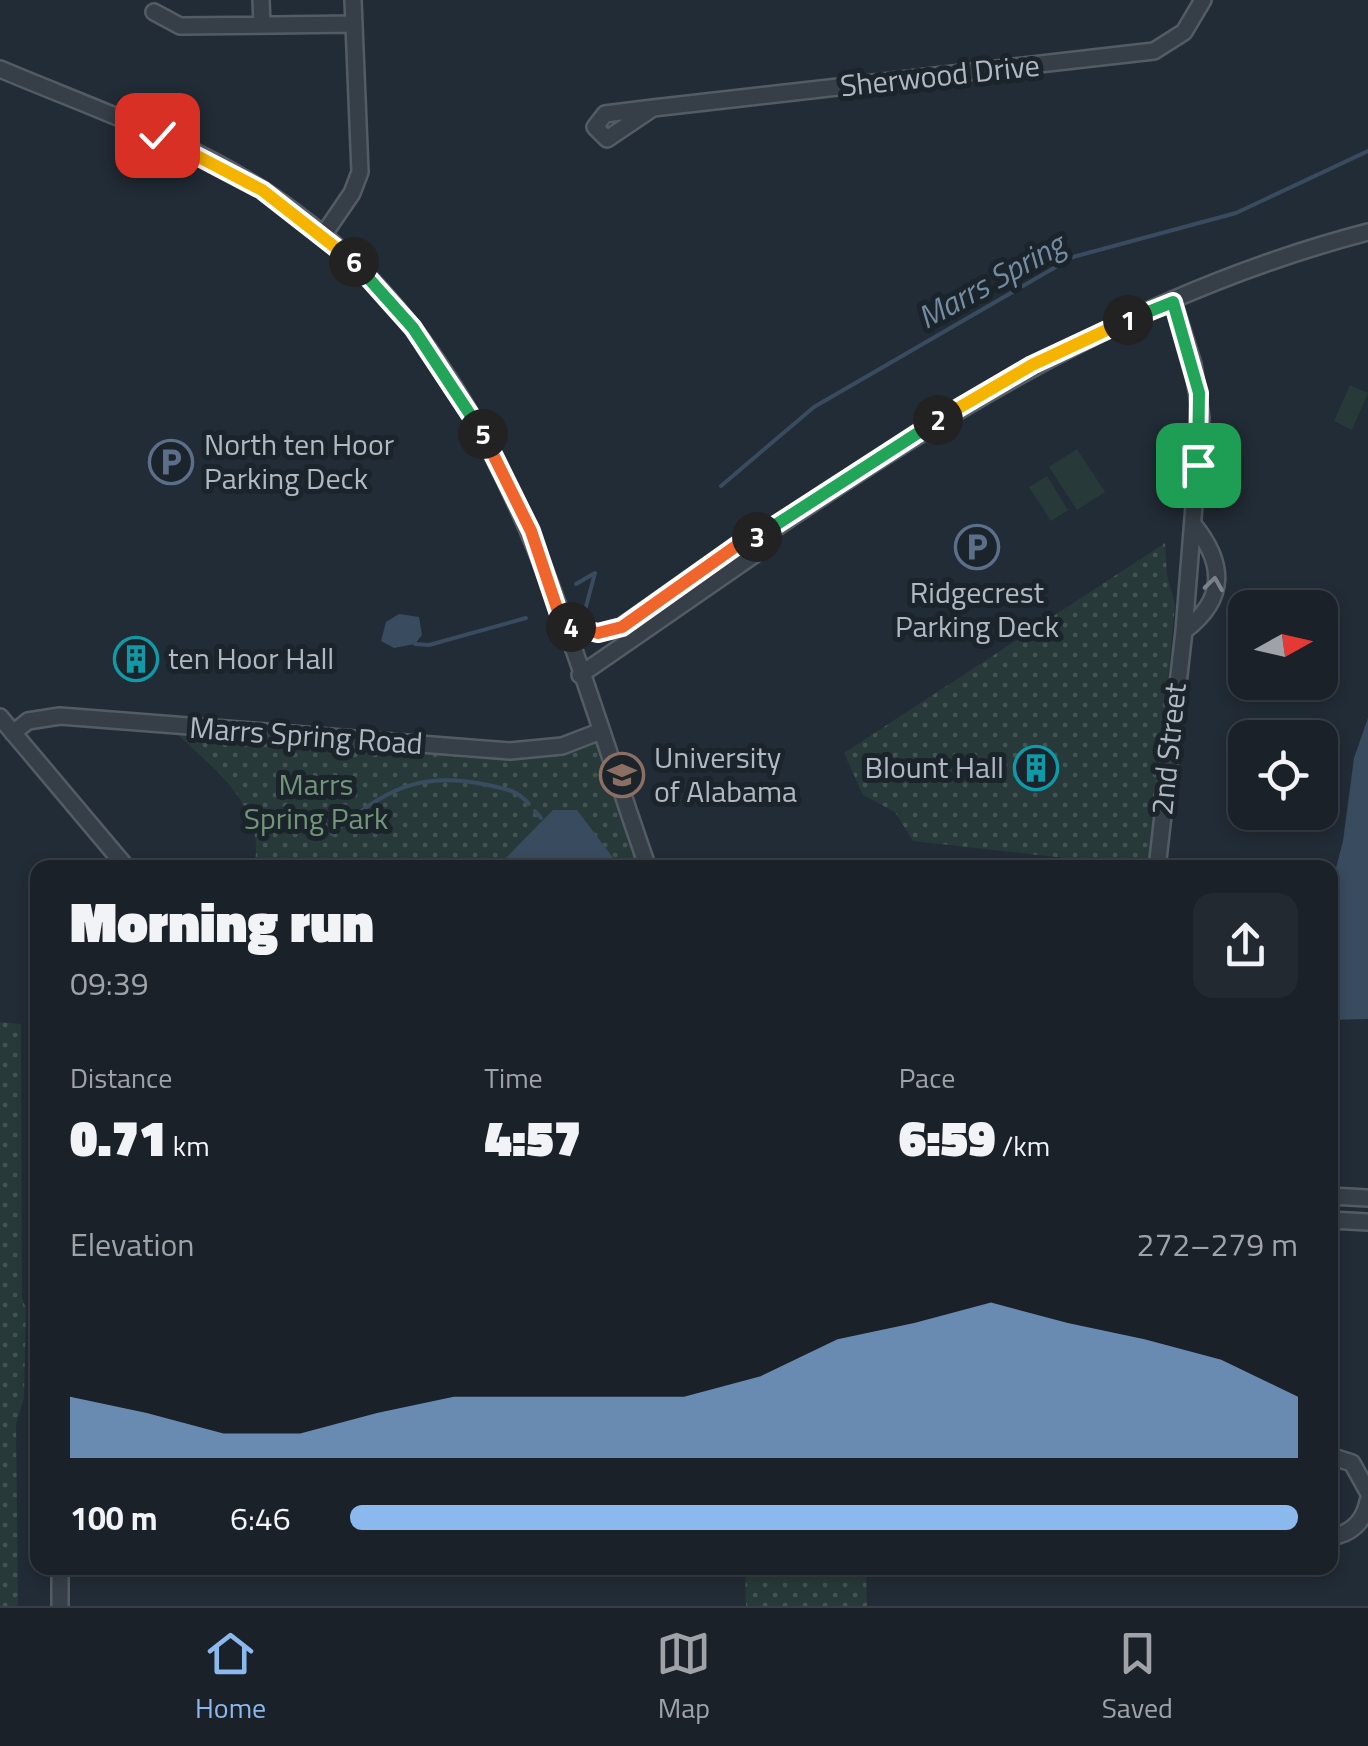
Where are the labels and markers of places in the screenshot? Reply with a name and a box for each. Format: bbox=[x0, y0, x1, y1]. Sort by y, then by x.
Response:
pin bbox=[115, 93, 200, 178]
pin: 6 bbox=[329, 237, 379, 287]
pin: 1 bbox=[1103, 295, 1153, 345]
pin: 2 bbox=[913, 395, 963, 445]
pin: 5 bbox=[458, 409, 508, 459]
place label: North ten Hoor Parking Deck bbox=[204, 421, 394, 501]
pin bbox=[1156, 423, 1241, 508]
parking icon: North ten Hoor Parking Deck bbox=[148, 439, 194, 485]
pin: 3 bbox=[732, 512, 782, 562]
parking icon: Ridgecrest Parking Deck bbox=[954, 524, 1000, 570]
place label: Ridgecrest Parking Deck bbox=[895, 569, 1059, 649]
pin: 4 bbox=[546, 602, 596, 652]
place label: ten Hoor Hall bbox=[168, 635, 334, 681]
building icon: ten Hoor Hall bbox=[113, 636, 159, 682]
place label: University of Alabama bbox=[654, 734, 797, 814]
place label: Blount Hall bbox=[865, 744, 1004, 790]
building icon: Blount Hall bbox=[1013, 745, 1059, 791]
school or university icon: University of Alabama bbox=[599, 752, 645, 798]

